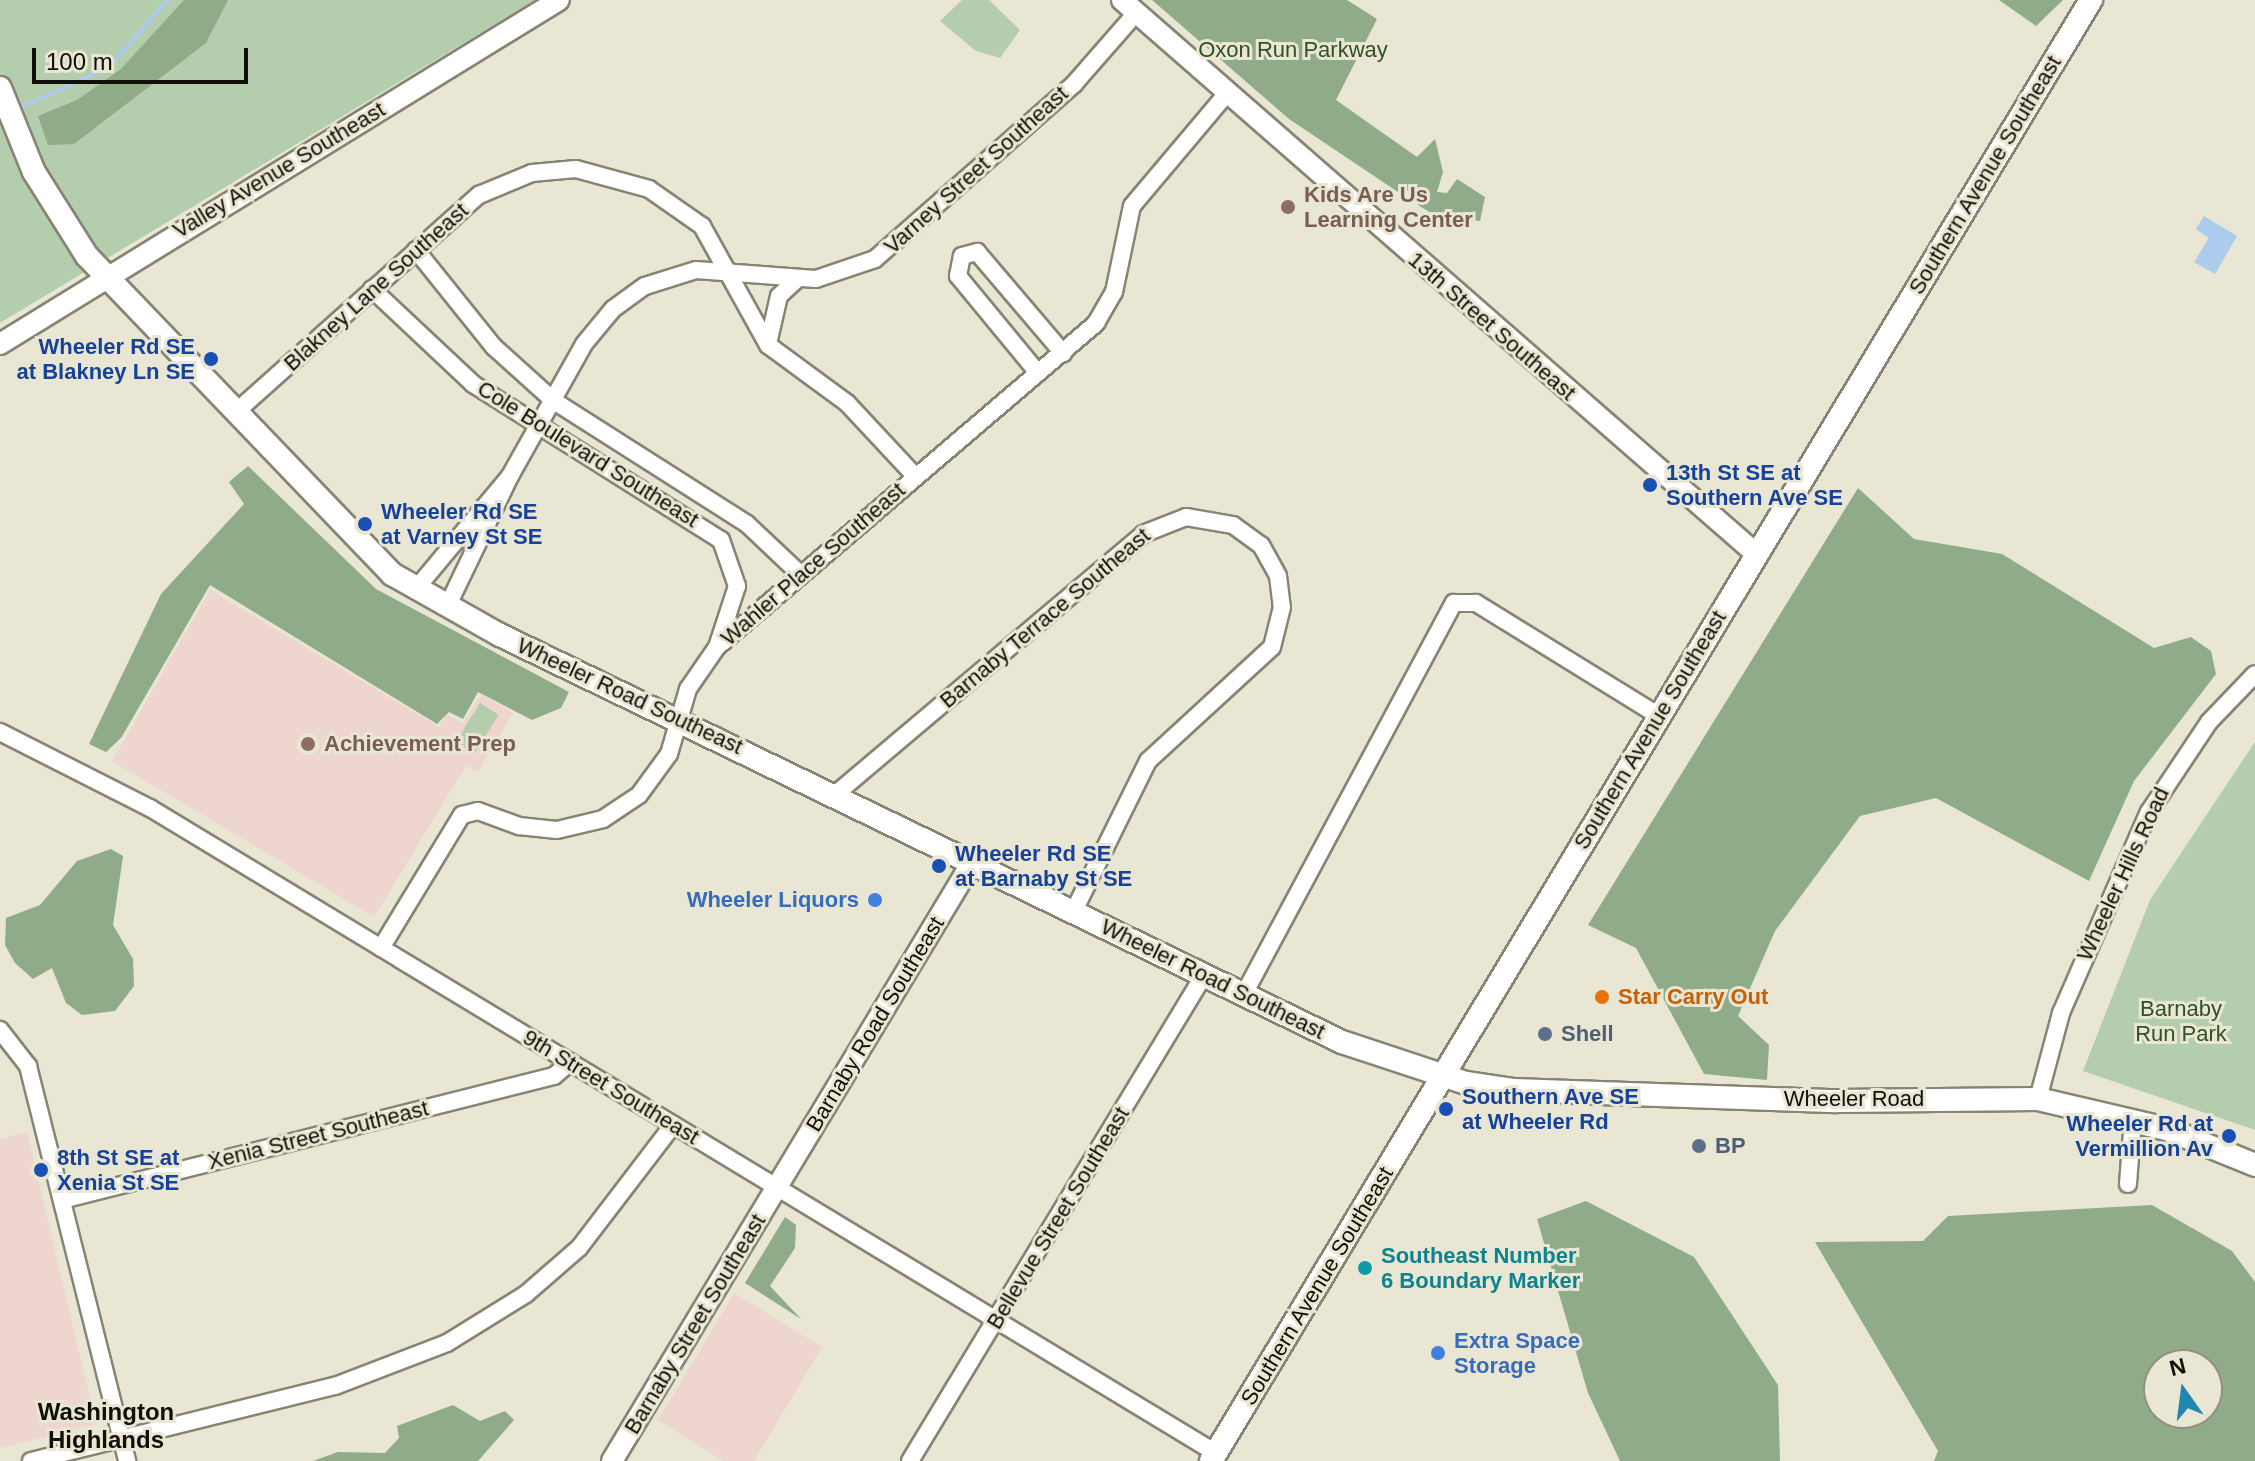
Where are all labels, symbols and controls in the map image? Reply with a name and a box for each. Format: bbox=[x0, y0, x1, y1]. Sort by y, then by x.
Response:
scale bar bbox=[36, 32, 252, 82]
park label: Oxon Run Parkway bbox=[1198, 37, 1388, 63]
text: 100 m bbox=[46, 48, 113, 75]
street label: Southern Avenue Southeast bbox=[1903, 50, 2067, 300]
street label: Varney Street Southeast bbox=[879, 81, 1073, 259]
street label: Valley Avenue Southeast bbox=[168, 96, 390, 244]
place label: Kids Are Us Learning Center bbox=[1304, 181, 1473, 232]
street label: Blakney Lane Southeast bbox=[279, 197, 473, 377]
marker: Kids Are Us Learning Center bbox=[1279, 198, 1297, 216]
street label: 13th Street Southeast bbox=[1403, 246, 1581, 406]
place label: Wheeler Rd SE at Blakney Ln SE bbox=[16, 333, 195, 384]
marker: Wheeler Rd SE at Blakney Ln SE bbox=[202, 350, 220, 368]
street label: Cole Boulevard Southeast bbox=[473, 375, 703, 533]
place label: 13th St SE at Southern Ave SE bbox=[1666, 459, 1844, 510]
marker: 13th St SE at Southern Ave SE bbox=[1641, 476, 1659, 494]
street label: Wahler Place Southeast bbox=[716, 477, 910, 651]
place label: Wheeler Rd SE at Varney St SE bbox=[381, 498, 542, 550]
marker: Wheeler Rd SE at Varney St SE bbox=[356, 515, 374, 533]
street label: Barnaby Terrace Southeast bbox=[934, 522, 1156, 714]
street label: Southern Avenue Southeast bbox=[1568, 605, 1732, 855]
street label: Wheeler Road Southeast bbox=[513, 632, 747, 760]
place label: Achievement Prep bbox=[324, 731, 516, 757]
marker: Achievement Prep bbox=[299, 735, 317, 753]
street label: Wheeler Hills Road bbox=[2071, 783, 2175, 965]
place label: Wheeler Rd SE at Barnaby St SE bbox=[955, 840, 1132, 892]
marker: Wheeler Rd SE at Barnaby St SE bbox=[930, 857, 948, 875]
place label: Wheeler Liquors bbox=[687, 887, 859, 913]
marker: Wheeler Liquors bbox=[866, 891, 884, 909]
street label: Barnaby Road Southeast bbox=[800, 912, 950, 1136]
street label: Wheeler Road Southeast bbox=[1097, 913, 1329, 1045]
place label: Star Carry Out bbox=[1618, 984, 1768, 1010]
marker: Star Carry Out bbox=[1593, 988, 1611, 1006]
park label: Barnaby Run Park bbox=[2135, 995, 2227, 1046]
place label: Shell bbox=[1561, 1021, 1614, 1047]
street label: 9th Street Southeast bbox=[518, 1024, 704, 1150]
marker: Shell bbox=[1536, 1025, 1554, 1043]
place label: Southern Ave SE at Wheeler Rd bbox=[1462, 1083, 1640, 1134]
street label: Wheeler Road bbox=[1784, 1086, 1924, 1112]
street label: Xenia Street Southeast bbox=[205, 1095, 431, 1175]
marker: Southern Ave SE at Wheeler Rd bbox=[1437, 1100, 1455, 1118]
street label: Bellevue Street Southeast bbox=[981, 1102, 1135, 1334]
place label: Wheeler Rd at Vermillion Av bbox=[2066, 1110, 2213, 1162]
marker: Wheeler Rd at Vermillion Av bbox=[2220, 1127, 2238, 1145]
place label: BP bbox=[1715, 1133, 1746, 1159]
marker: BP bbox=[1690, 1137, 1708, 1155]
place label: 8th St SE at Xenia St SE bbox=[57, 1144, 179, 1196]
marker: 8th St SE at Xenia St SE bbox=[32, 1161, 50, 1179]
street label: Southern Avenue Southeast bbox=[1235, 1161, 1399, 1411]
street label: Barnaby Street Southeast bbox=[619, 1209, 771, 1439]
place label: Southeast Number 6 Boundary Marker bbox=[1381, 1242, 1580, 1294]
marker: Southeast Number 6 Boundary Marker bbox=[1356, 1259, 1374, 1277]
place label: Extra Space Storage bbox=[1454, 1327, 1580, 1378]
marker: Extra Space Storage bbox=[1429, 1344, 1447, 1362]
north arrow bbox=[2143, 1349, 2223, 1429]
text: N bbox=[2167, 1353, 2188, 1381]
district label: Washington Highlands bbox=[38, 1398, 174, 1454]

